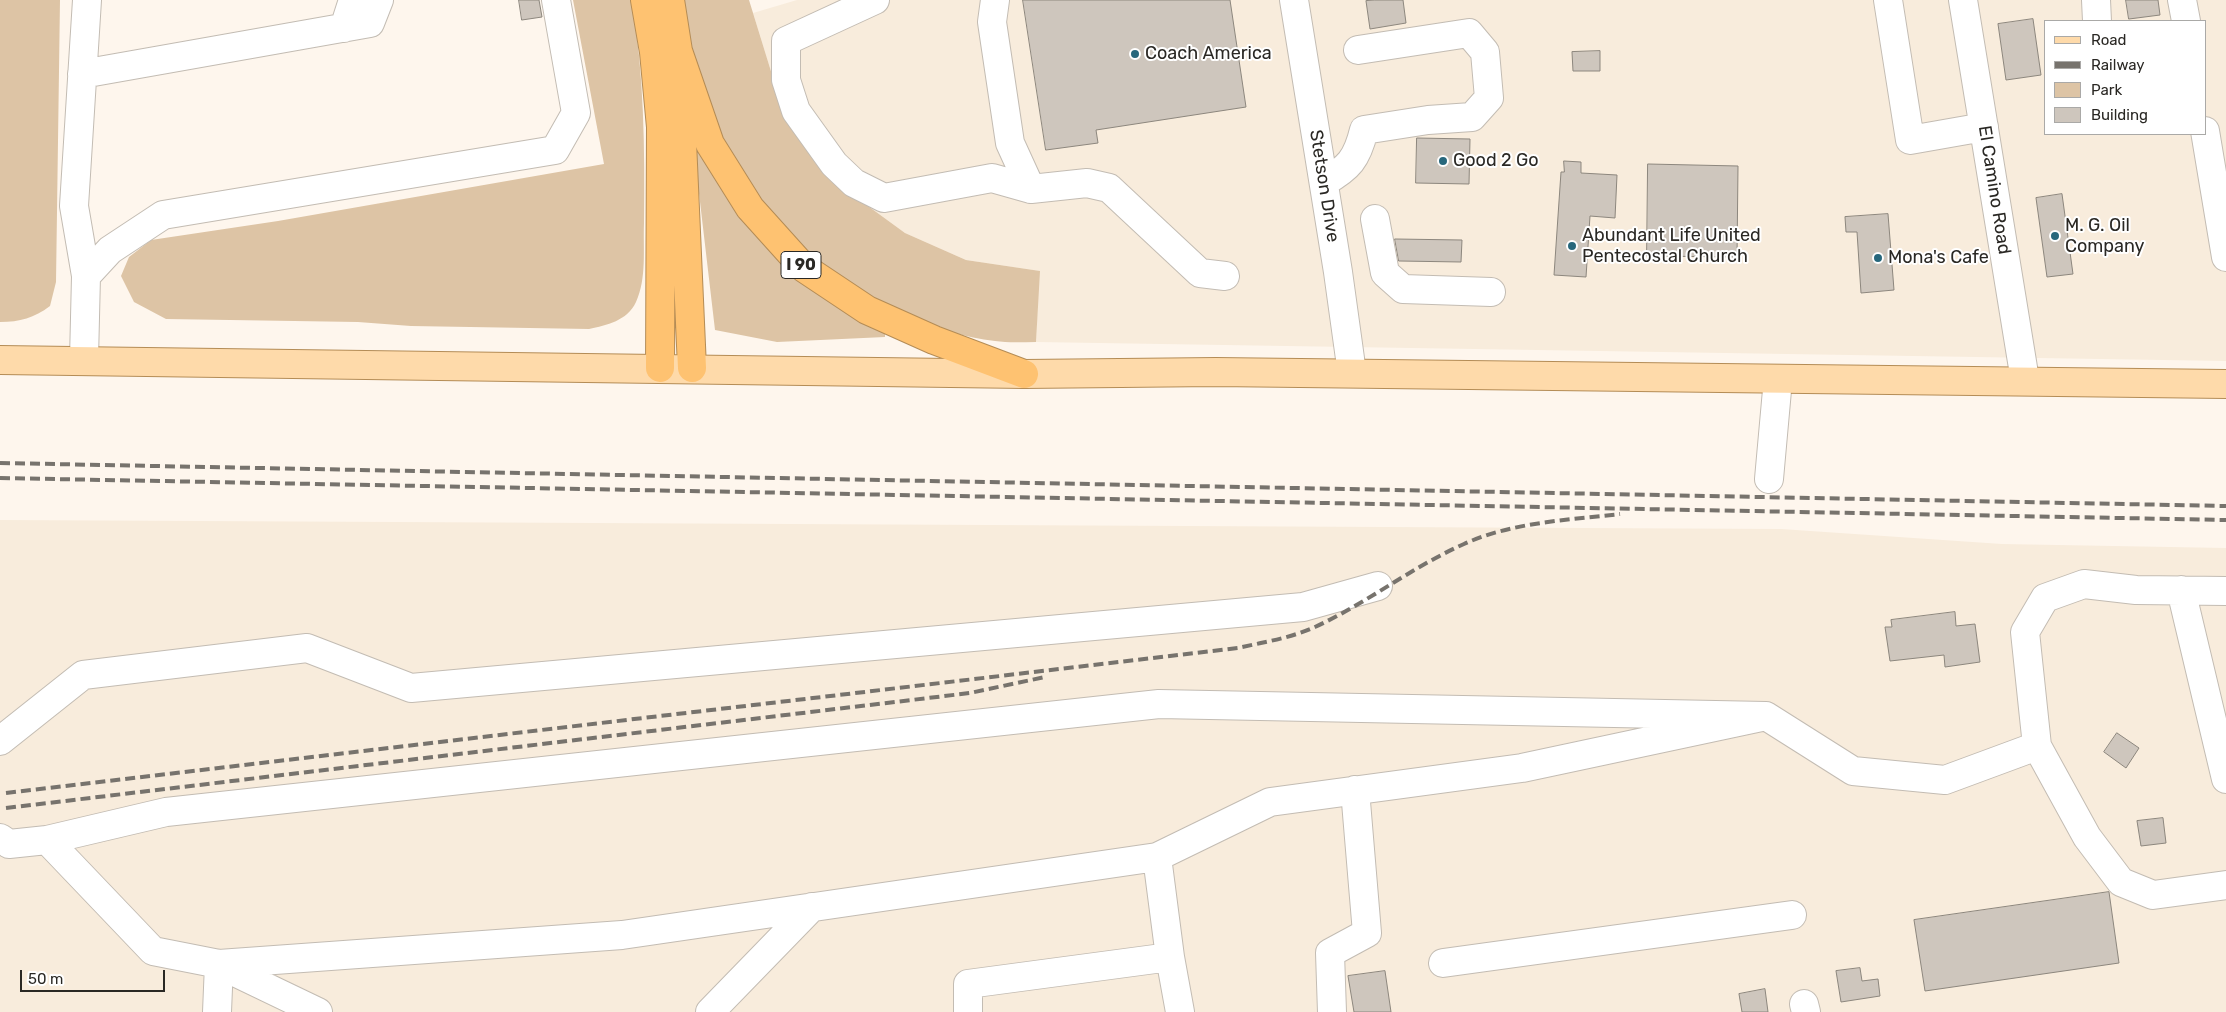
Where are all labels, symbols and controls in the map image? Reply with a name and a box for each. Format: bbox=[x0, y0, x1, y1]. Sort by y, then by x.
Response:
legend bbox=[2044, 20, 2206, 135]
text: Road bbox=[2091, 31, 2127, 49]
place label: Coach America bbox=[1145, 43, 1272, 65]
marker: Coach America bbox=[1129, 48, 1141, 60]
text: Railway bbox=[2091, 56, 2145, 74]
text: Park bbox=[2091, 81, 2122, 99]
text: Building bbox=[2091, 106, 2148, 124]
street label: El Camino Road bbox=[1973, 124, 2015, 256]
street label: Stetson Drive bbox=[1304, 128, 1344, 244]
place label: Good 2 Go bbox=[1453, 150, 1539, 172]
marker: Good 2 Go bbox=[1437, 155, 1449, 167]
place label: M. G. Oil Company bbox=[2065, 215, 2145, 258]
place label: Abundant Life United Pentecostal Church bbox=[1582, 225, 1761, 268]
marker: M. G. Oil Company bbox=[2049, 230, 2061, 242]
marker: Abundant Life United Pentecostal Church bbox=[1566, 240, 1578, 252]
place label: Mona's Cafe bbox=[1888, 247, 1989, 269]
road number: I 90 bbox=[781, 252, 821, 278]
marker: Mona's Cafe bbox=[1872, 252, 1884, 264]
scale bar bbox=[22, 960, 168, 992]
text: 50 m bbox=[28, 970, 63, 988]

